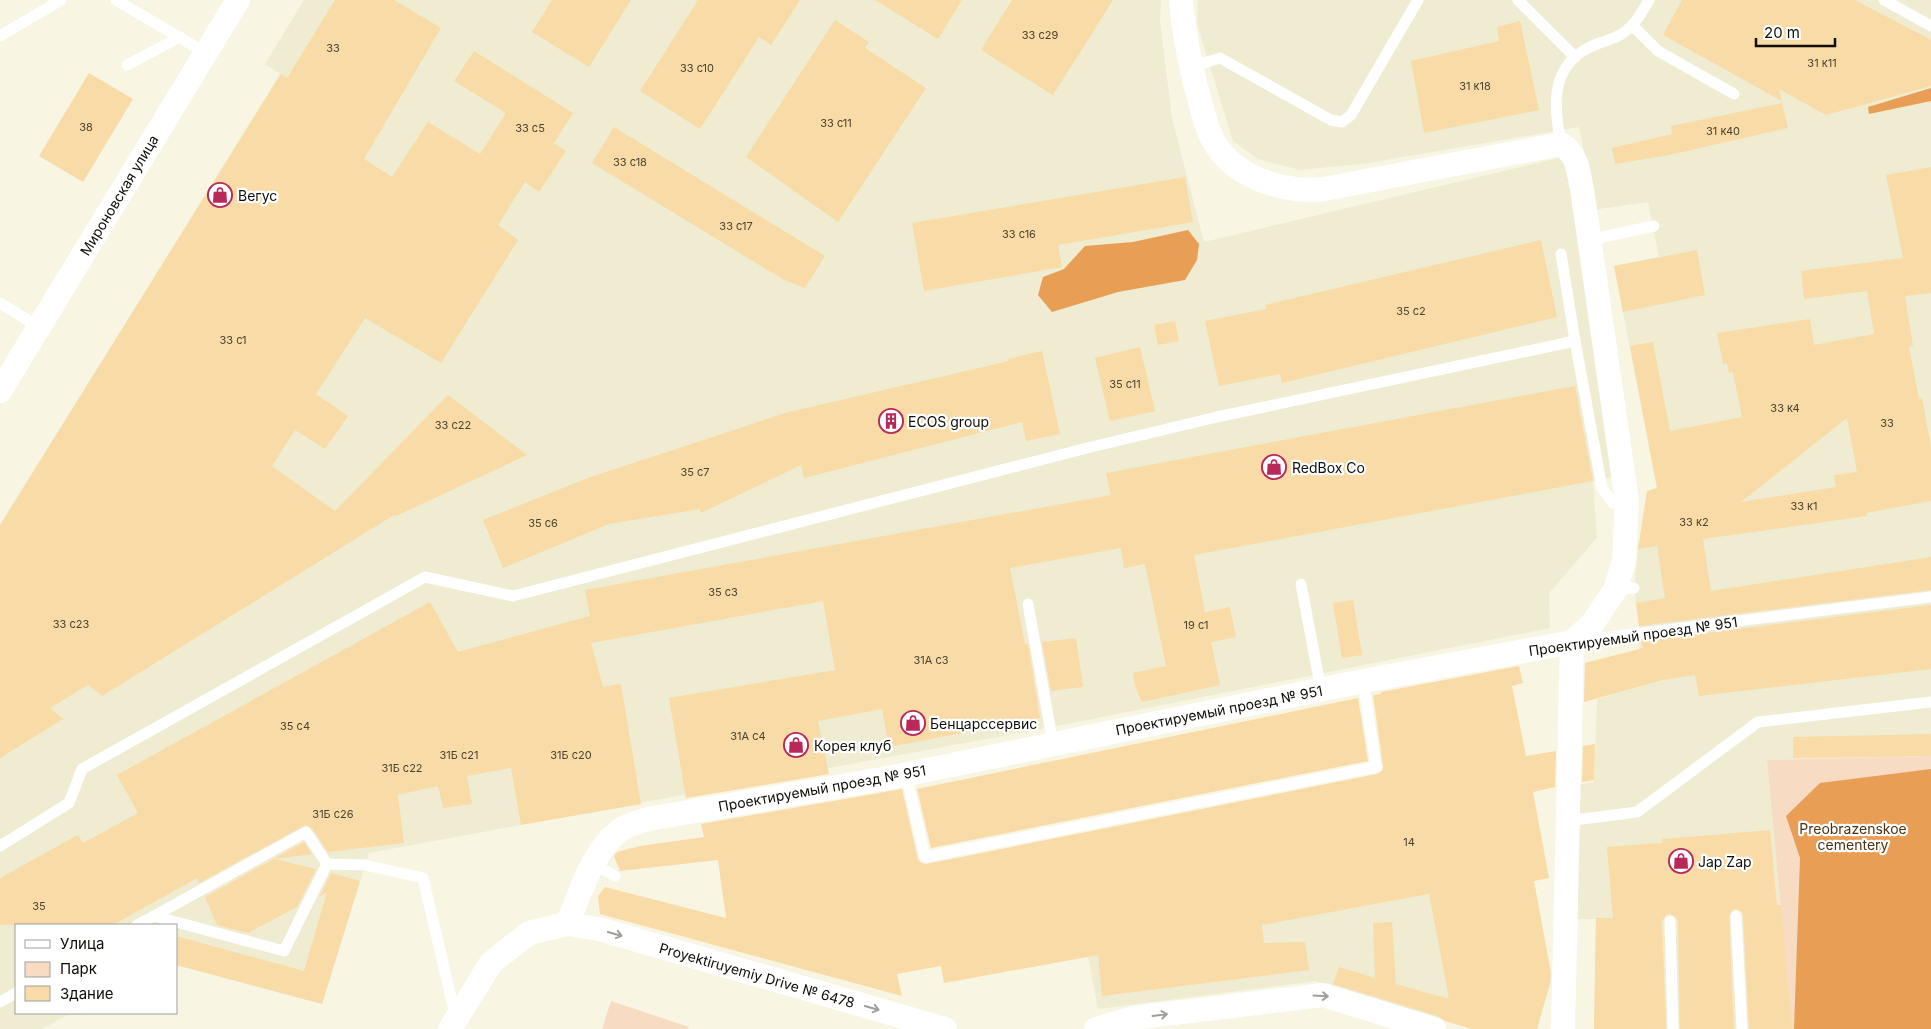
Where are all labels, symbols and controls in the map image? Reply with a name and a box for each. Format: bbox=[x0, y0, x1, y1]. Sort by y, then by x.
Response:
scale bar bbox=[1756, 15, 1835, 47]
text: 20 m bbox=[1764, 23, 1800, 42]
house number: 33 с29 bbox=[1022, 28, 1058, 42]
house number: 33 bbox=[326, 41, 340, 55]
house number: 31 к11 bbox=[1807, 56, 1837, 70]
house number: 33 с10 bbox=[680, 61, 714, 75]
house number: 31 к18 bbox=[1459, 79, 1491, 93]
house number: 33 с11 bbox=[820, 116, 852, 130]
house number: 38 bbox=[79, 120, 93, 134]
house number: 33 с5 bbox=[515, 121, 545, 135]
house number: 31 к40 bbox=[1706, 124, 1740, 138]
street label: Мироновская улица bbox=[76, 132, 162, 258]
house number: 33 с18 bbox=[613, 155, 647, 169]
shop icon: Вегус bbox=[207, 182, 233, 208]
place label: Вегус bbox=[238, 187, 277, 204]
house number: 33 с17 bbox=[719, 219, 753, 233]
house number: 33 с16 bbox=[1002, 227, 1036, 241]
house number: 35 с2 bbox=[1396, 304, 1426, 318]
house number: 33 с1 bbox=[219, 333, 247, 347]
house number: 35 с11 bbox=[1109, 377, 1141, 391]
house number: 33 к4 bbox=[1770, 401, 1800, 415]
building icon: ECOS group bbox=[878, 408, 904, 434]
place label: ECOS group bbox=[908, 413, 989, 430]
house number: 33 bbox=[1880, 416, 1894, 430]
house number: 33 с22 bbox=[435, 418, 471, 432]
shop icon: RedBox Co bbox=[1261, 454, 1287, 480]
place label: RedBox Co bbox=[1292, 459, 1365, 476]
house number: 35 с7 bbox=[680, 465, 710, 479]
house number: 33 к1 bbox=[1790, 499, 1818, 513]
house number: 33 к2 bbox=[1679, 515, 1709, 529]
house number: 35 с6 bbox=[528, 516, 558, 530]
house number: 35 с3 bbox=[708, 585, 738, 599]
street label: Проектируемый проезд № 951 bbox=[1528, 613, 1738, 659]
house number: 33 с23 bbox=[53, 617, 89, 631]
house number: 19 с1 bbox=[1184, 618, 1208, 632]
house number: 31А с3 bbox=[913, 653, 949, 667]
street label: Проектируемый проезд № 951 bbox=[1114, 682, 1324, 738]
shop icon: Бенцарссервис bbox=[900, 710, 926, 736]
place label: Бенцарссервис bbox=[930, 715, 1037, 732]
house number: 35 с4 bbox=[280, 719, 310, 733]
house number: 31А с4 bbox=[730, 729, 766, 743]
shop icon: Корея клуб bbox=[783, 732, 809, 758]
place label: Корея клуб bbox=[814, 737, 891, 754]
house number: 31Б с21 bbox=[440, 748, 478, 762]
house number: 31Б с20 bbox=[550, 748, 592, 762]
house number: 31Б с22 bbox=[381, 761, 423, 775]
street label: Проектируемый проезд № 951 bbox=[717, 761, 927, 815]
house number: 31Б с26 bbox=[312, 807, 354, 821]
park label: Preobrazenskoe cementery bbox=[1799, 820, 1907, 853]
house number: 14 bbox=[1403, 835, 1415, 849]
shop icon: Jap Zap bbox=[1668, 848, 1694, 874]
place label: Jap Zap bbox=[1698, 853, 1752, 870]
house number: 35 bbox=[32, 899, 46, 913]
legend bbox=[15, 924, 178, 1014]
one-way arrow bbox=[607, 930, 623, 939]
text: Улица bbox=[60, 934, 104, 953]
street label: Proyektiruyemiy Drive № 6478 bbox=[657, 939, 857, 1011]
text: Парк bbox=[60, 959, 97, 978]
text: Здание bbox=[60, 984, 114, 1003]
one-way arrow bbox=[1313, 992, 1329, 1001]
one-way arrow bbox=[864, 1004, 880, 1013]
one-way arrow bbox=[1152, 1010, 1168, 1020]

